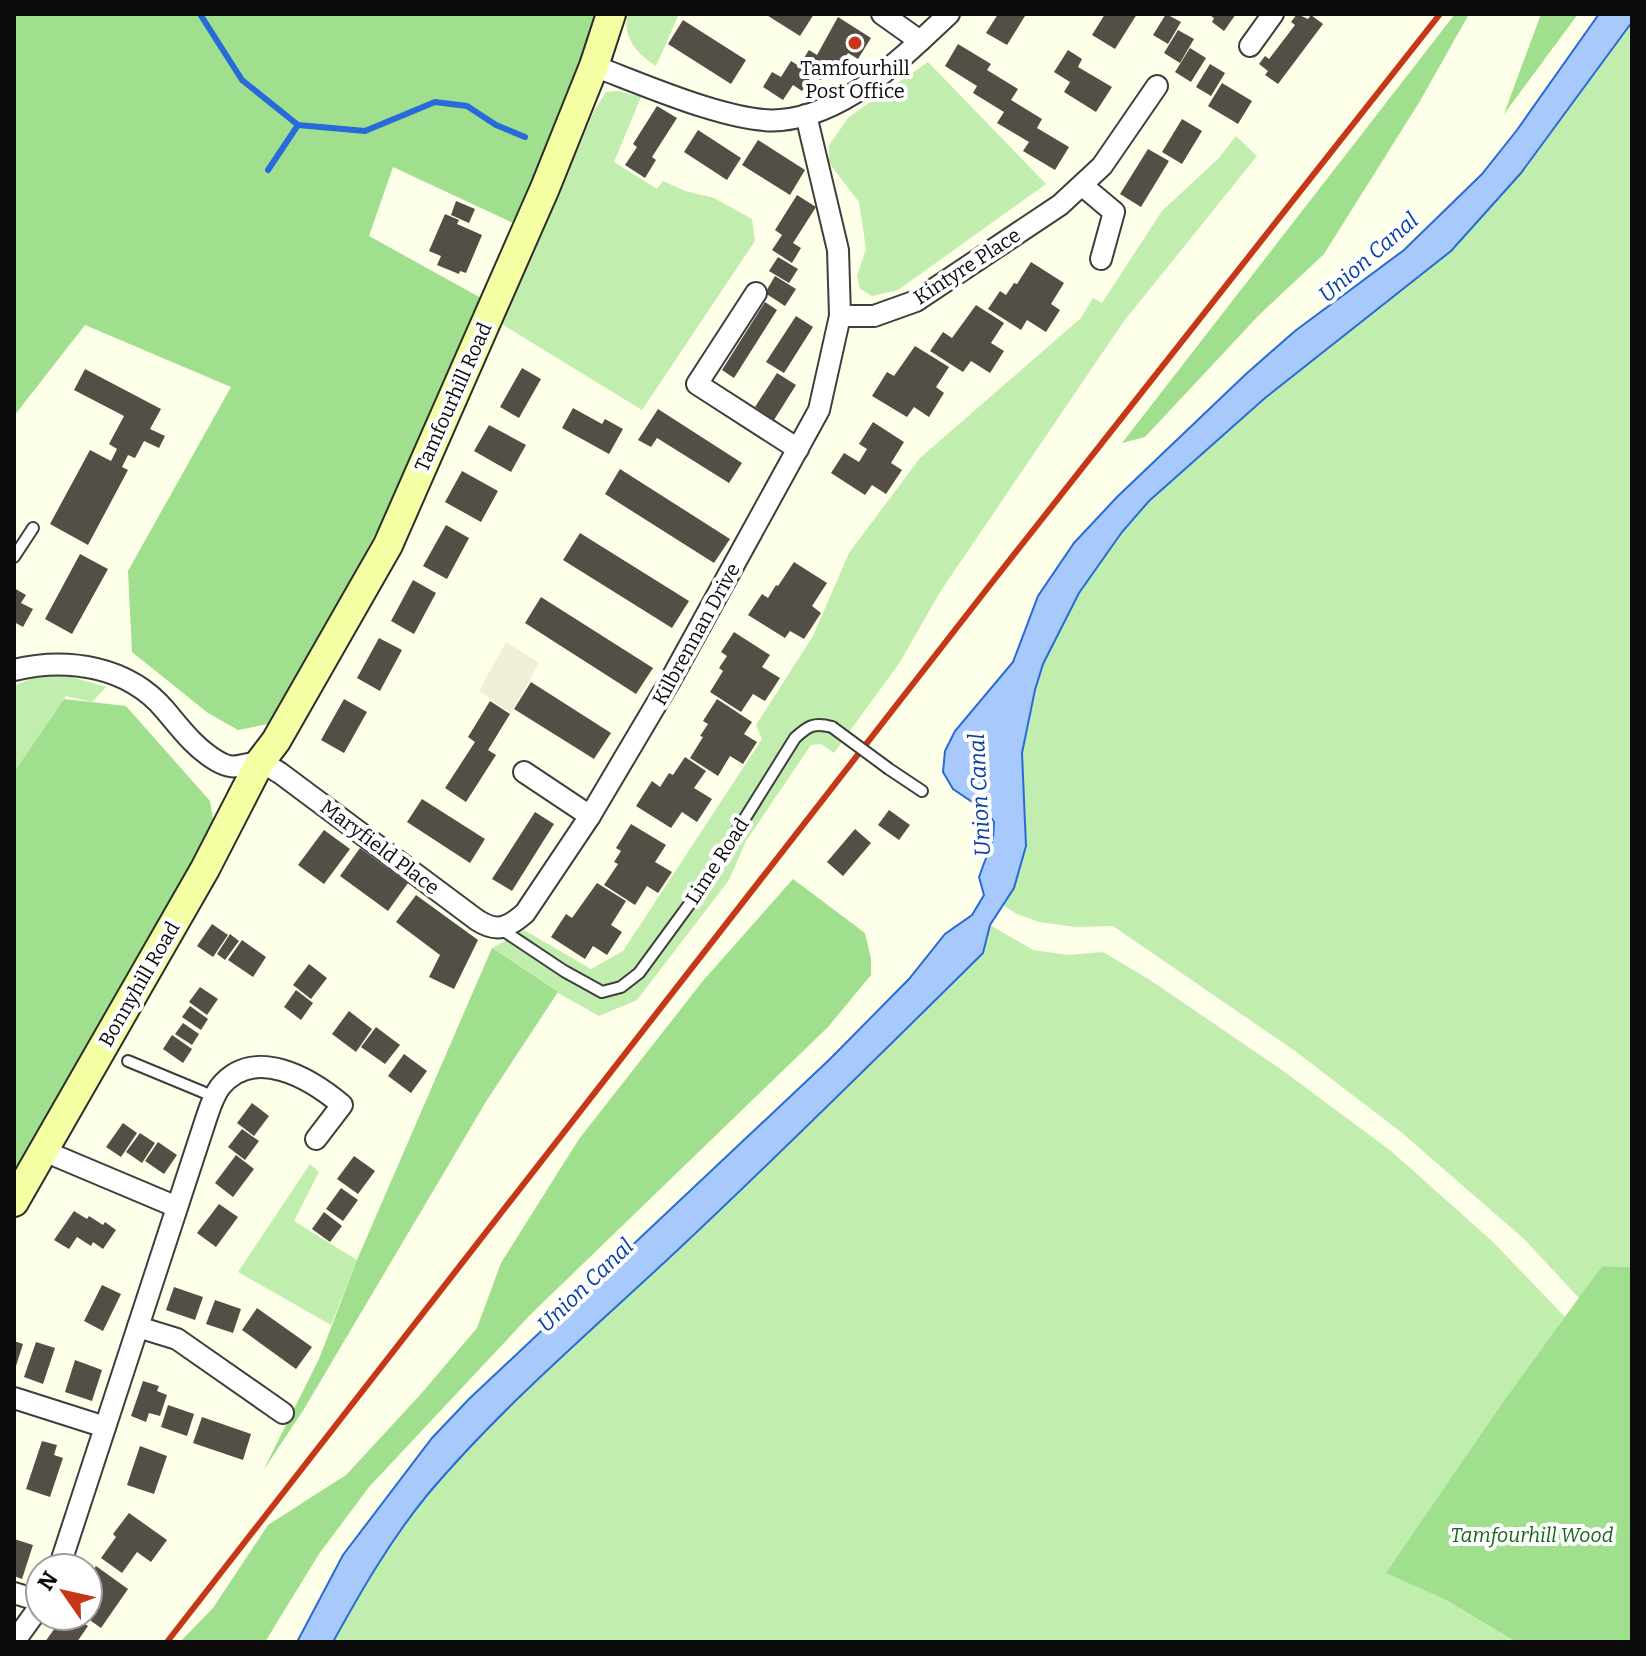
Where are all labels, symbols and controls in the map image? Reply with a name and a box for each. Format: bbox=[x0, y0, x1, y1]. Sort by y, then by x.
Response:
marker: Tamfourhill Post Office bbox=[846, 34, 864, 52]
place label: Tamfourhill Post Office bbox=[800, 56, 910, 103]
water label: Union Canal bbox=[1313, 207, 1424, 308]
street label: Kintyre Place bbox=[909, 223, 1025, 309]
street label: Tamfourhill Road bbox=[409, 319, 497, 475]
street label: Kilbrennan Drive bbox=[647, 559, 745, 709]
water label: Union Canal bbox=[963, 733, 996, 857]
street label: Maryfield Place bbox=[316, 795, 444, 899]
street label: Lime Road bbox=[680, 813, 754, 909]
street label: Bonnyhill Road bbox=[94, 917, 185, 1051]
water label: Union Canal bbox=[532, 1233, 639, 1338]
park label: Tamfourhill Wood bbox=[1450, 1523, 1614, 1548]
north arrow bbox=[24, 1552, 104, 1632]
text: N bbox=[32, 1566, 64, 1596]

